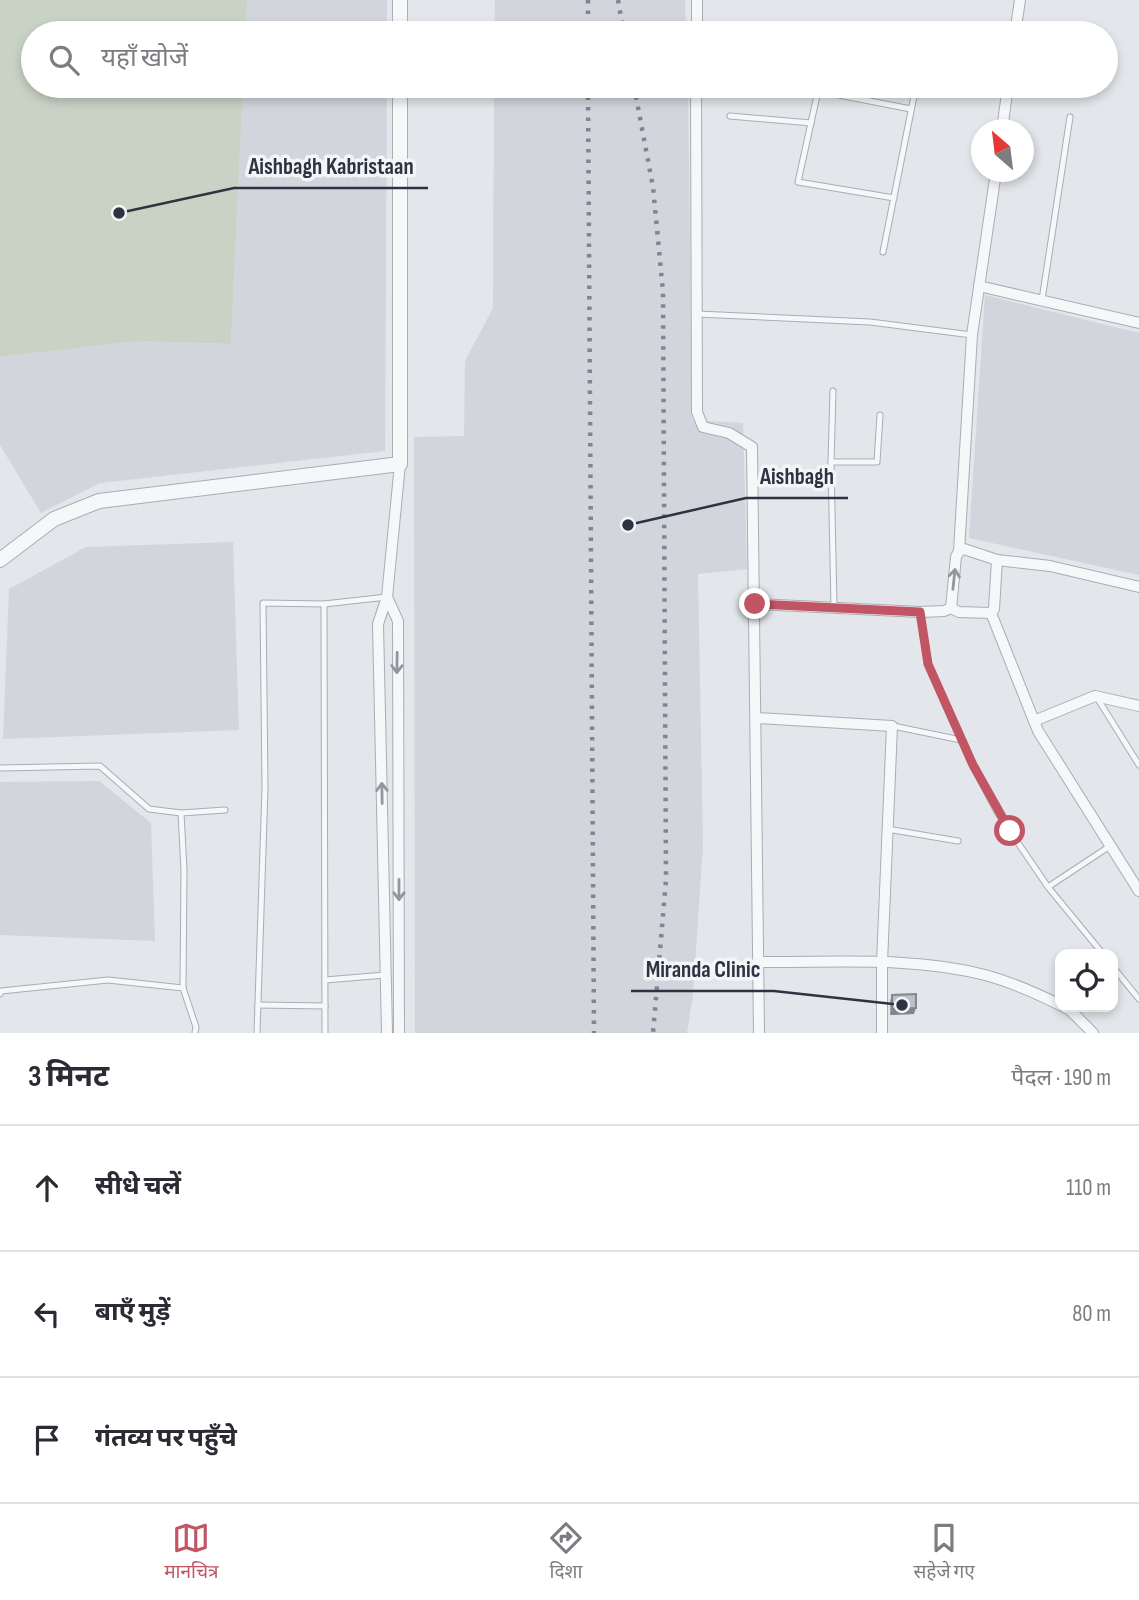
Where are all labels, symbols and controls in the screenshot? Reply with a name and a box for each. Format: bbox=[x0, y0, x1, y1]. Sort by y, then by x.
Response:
search box bbox=[21, 21, 1118, 98]
icon: search bbox=[45, 41, 83, 79]
text: यहाँ खोजें bbox=[101, 43, 188, 74]
north arrow bbox=[971, 119, 1034, 182]
callout: Aishbagh Kabristaan bbox=[234, 144, 428, 188]
text: Aishbagh Kabristaan bbox=[247, 153, 414, 181]
callout: Aishbagh bbox=[746, 454, 848, 498]
text: Aishbagh bbox=[759, 463, 834, 491]
one-way arrow bbox=[948, 568, 961, 591]
route end bbox=[739, 588, 770, 619]
one-way arrow bbox=[391, 651, 404, 674]
one-way arrow bbox=[375, 782, 389, 805]
route start bbox=[994, 815, 1025, 846]
one-way arrow bbox=[392, 879, 406, 902]
callout: Miranda Clinic bbox=[631, 947, 774, 991]
map controls bbox=[1055, 949, 1118, 1012]
button: locate bbox=[1055, 949, 1118, 1012]
text: Miranda Clinic bbox=[646, 956, 760, 984]
text: 3 मिनट bbox=[28, 1059, 109, 1095]
text: पैदल · 190 m bbox=[1011, 1064, 1111, 1092]
icon: ahead bbox=[28, 1169, 66, 1207]
text: सीधे चलें bbox=[95, 1171, 181, 1202]
text: 110 m bbox=[1066, 1174, 1111, 1202]
icon: left bbox=[28, 1295, 66, 1333]
text: बाएँ मुड़ें bbox=[95, 1297, 170, 1328]
text: 80 m bbox=[1072, 1300, 1111, 1328]
icon: arrive bbox=[28, 1421, 66, 1459]
text: गंतव्य पर पहुँचे bbox=[95, 1423, 237, 1454]
tab: मानचित्र bbox=[164, 1519, 219, 1586]
tab: दिशा bbox=[547, 1519, 585, 1586]
tab: सहेजे गए bbox=[913, 1519, 975, 1586]

